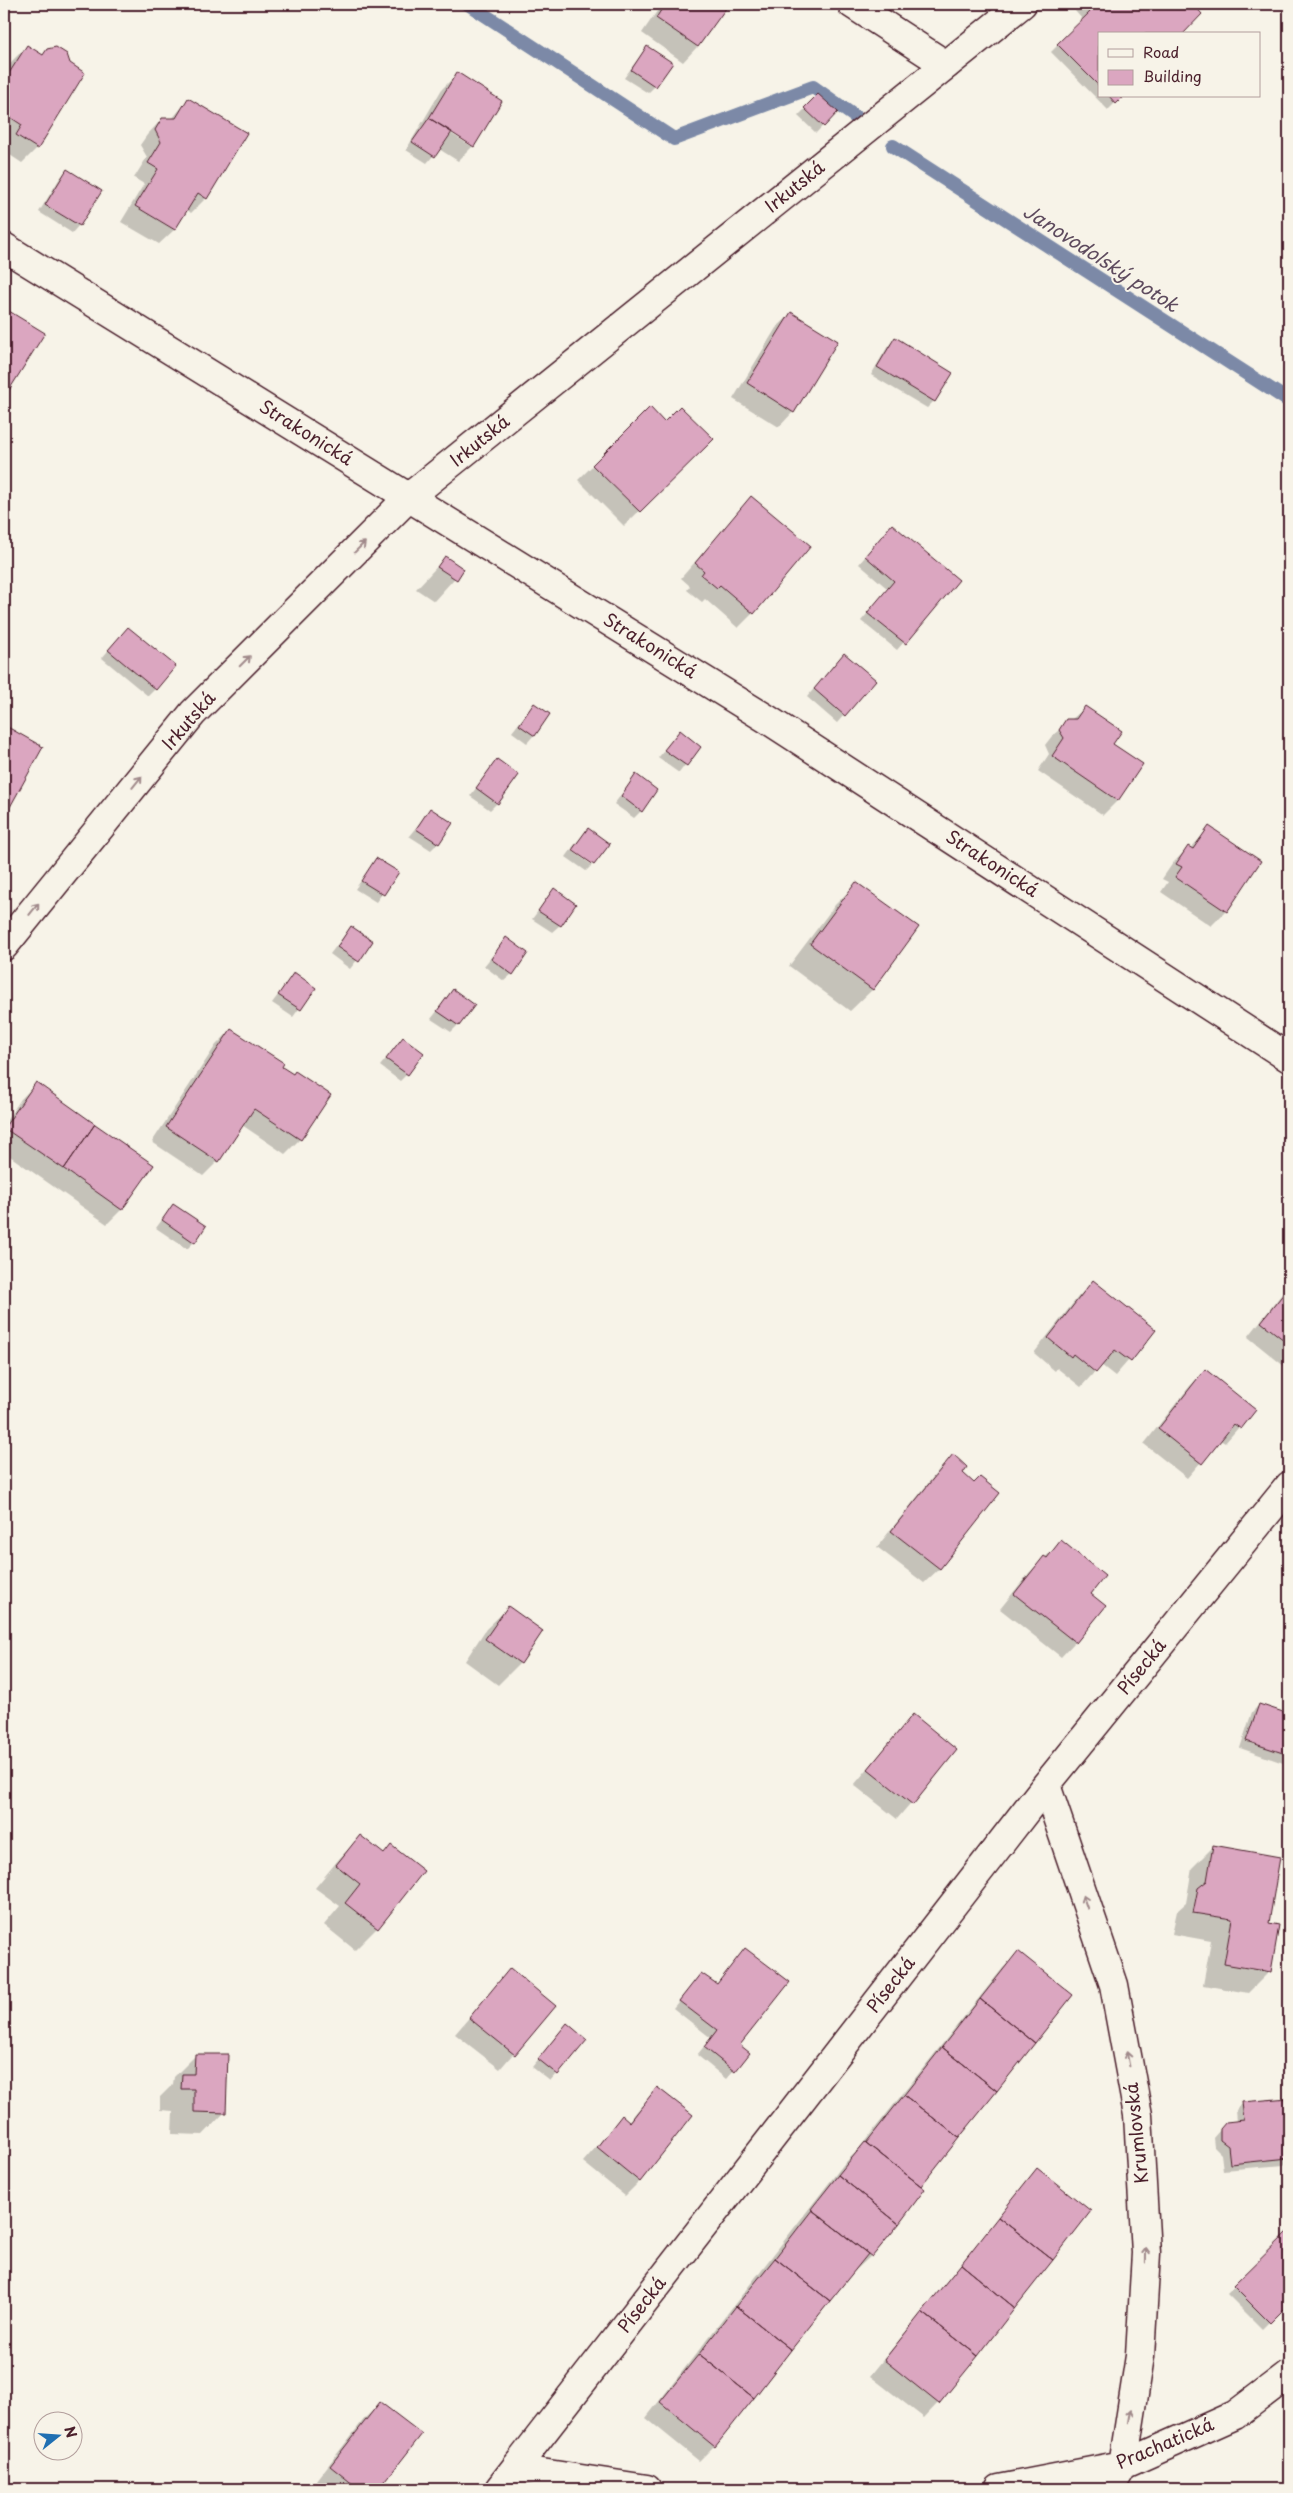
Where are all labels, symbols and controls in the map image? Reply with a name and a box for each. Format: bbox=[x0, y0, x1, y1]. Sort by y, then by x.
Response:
legend bbox=[1098, 32, 1260, 98]
text: Road bbox=[1143, 40, 1179, 63]
text: Building bbox=[1143, 64, 1202, 87]
street label: Irkutská bbox=[758, 153, 830, 218]
water label: Janovodolský potok bbox=[1018, 196, 1186, 319]
street label: Strakonická bbox=[255, 392, 360, 472]
street label: Irkutská bbox=[443, 407, 515, 472]
one-way arrow bbox=[354, 540, 366, 553]
street label: Strakonická bbox=[599, 605, 704, 685]
one-way arrow bbox=[239, 655, 251, 668]
street label: Irkutská bbox=[155, 684, 222, 755]
one-way arrow bbox=[131, 776, 142, 789]
street label: Strakonická bbox=[941, 823, 1045, 903]
one-way arrow bbox=[29, 902, 40, 915]
street label: Písecká bbox=[1110, 1632, 1172, 1700]
one-way arrow bbox=[1080, 1895, 1089, 1911]
street label: Písecká bbox=[859, 1949, 921, 2018]
one-way arrow bbox=[1122, 2051, 1132, 2067]
street label: Krumlovská bbox=[1117, 2081, 1154, 2185]
one-way arrow bbox=[1141, 2247, 1150, 2263]
street label: Písecká bbox=[610, 2269, 672, 2338]
one-way arrow bbox=[1126, 2409, 1136, 2425]
north arrow bbox=[32, 2410, 82, 2460]
street label: Prachatická bbox=[1111, 2410, 1218, 2475]
text: N bbox=[59, 2424, 83, 2440]

